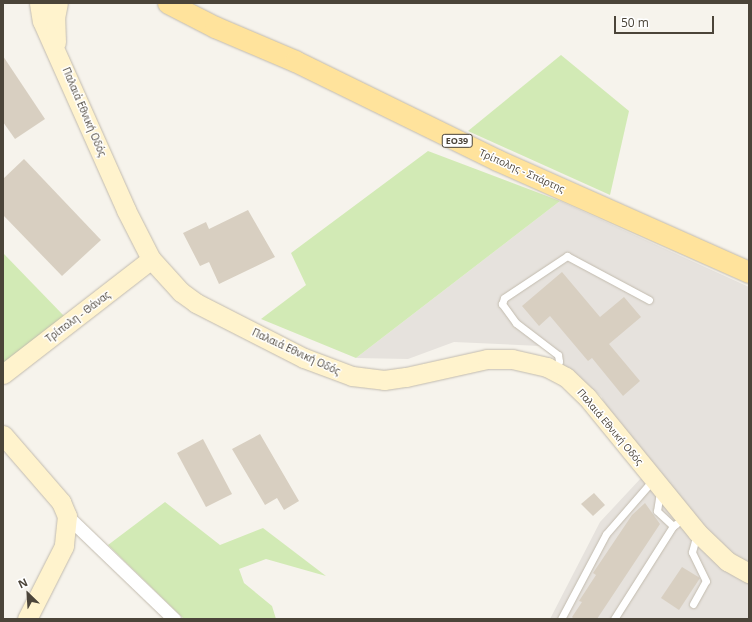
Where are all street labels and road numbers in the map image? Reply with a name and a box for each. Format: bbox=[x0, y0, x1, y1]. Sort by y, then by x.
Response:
street label: Παλαιά Εθνική Οδός bbox=[60, 66, 108, 158]
road number: ΕΟ39 bbox=[441, 134, 473, 148]
street label: Τρίπολης - Σπάρτης bbox=[477, 147, 567, 195]
street label: Τρίπολη - Θάνας bbox=[43, 289, 113, 345]
street label: Παλαιά Εθνική Οδός bbox=[250, 326, 342, 378]
street label: Παλαιά Εθνική Οδός bbox=[575, 386, 645, 468]

